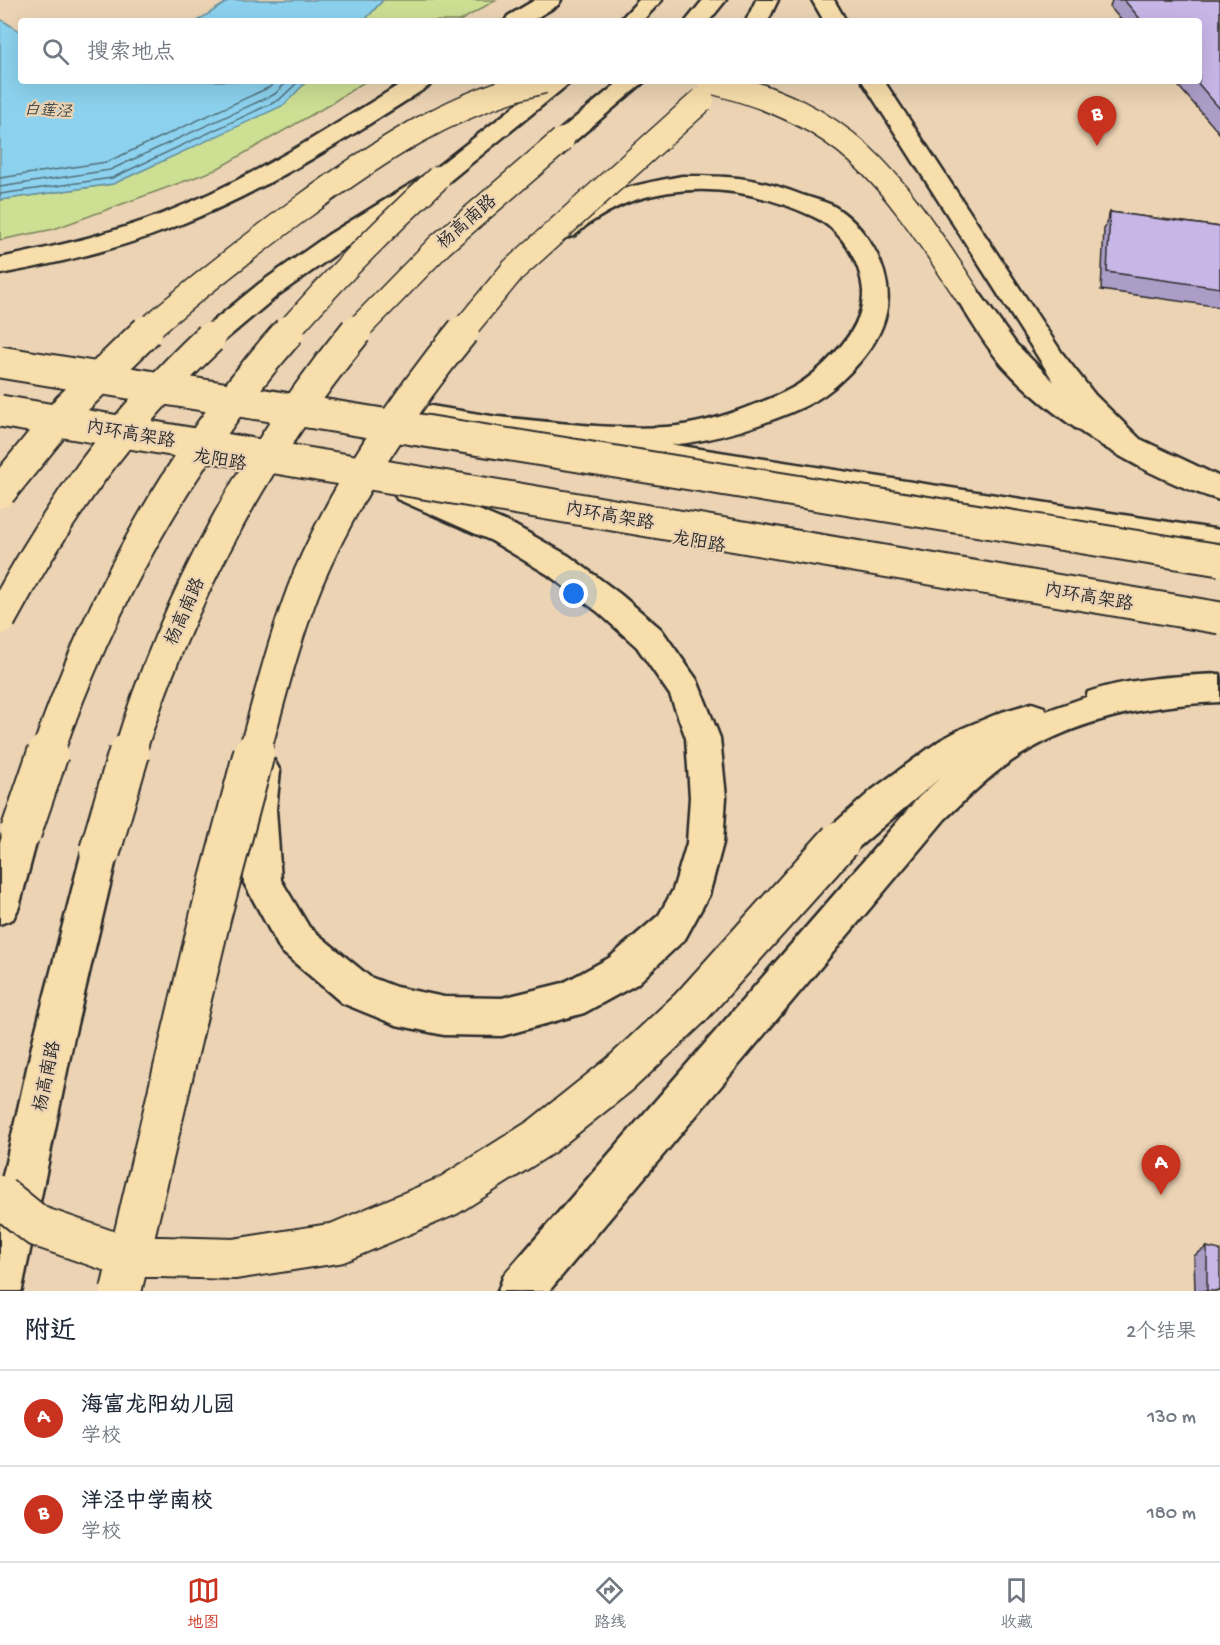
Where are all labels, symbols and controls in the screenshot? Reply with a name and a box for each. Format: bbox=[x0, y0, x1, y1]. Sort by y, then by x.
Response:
search box bbox=[18, 18, 1202, 84]
icon: search bbox=[39, 35, 72, 68]
text: 搜索地点 bbox=[87, 41, 175, 67]
pin: B bbox=[1078, 96, 1116, 146]
water label: 白莲泾 bbox=[23, 100, 73, 123]
street label: 杨高南路 bbox=[433, 191, 502, 254]
street label: 内环高架路 bbox=[84, 416, 177, 454]
street label: 龙阳路 bbox=[191, 445, 248, 476]
street label: 内环高架路 bbox=[563, 498, 656, 536]
street label: 龙阳路 bbox=[670, 527, 727, 558]
street label: 杨高南路 bbox=[161, 574, 211, 649]
your location bbox=[559, 579, 588, 608]
street label: 内环高架路 bbox=[1042, 579, 1135, 617]
street label: 杨高南路 bbox=[30, 1039, 66, 1114]
pin: A bbox=[1142, 1146, 1180, 1195]
text: 附近 bbox=[24, 1318, 76, 1349]
text: 2个结果 bbox=[1126, 1322, 1196, 1345]
text: 海富龙阳幼儿园 bbox=[81, 1394, 235, 1420]
text: A bbox=[38, 1407, 49, 1430]
text: 130 m bbox=[1147, 1407, 1196, 1430]
text: 学校 bbox=[81, 1426, 121, 1449]
text: 洋泾中学南校 bbox=[81, 1490, 213, 1516]
text: B bbox=[38, 1503, 49, 1526]
text: 180 m bbox=[1147, 1503, 1196, 1526]
text: 学校 bbox=[81, 1522, 121, 1545]
tab: 地图 bbox=[187, 1574, 220, 1634]
tab: 路线 bbox=[593, 1574, 626, 1634]
tab: 收藏 bbox=[1000, 1574, 1033, 1634]

